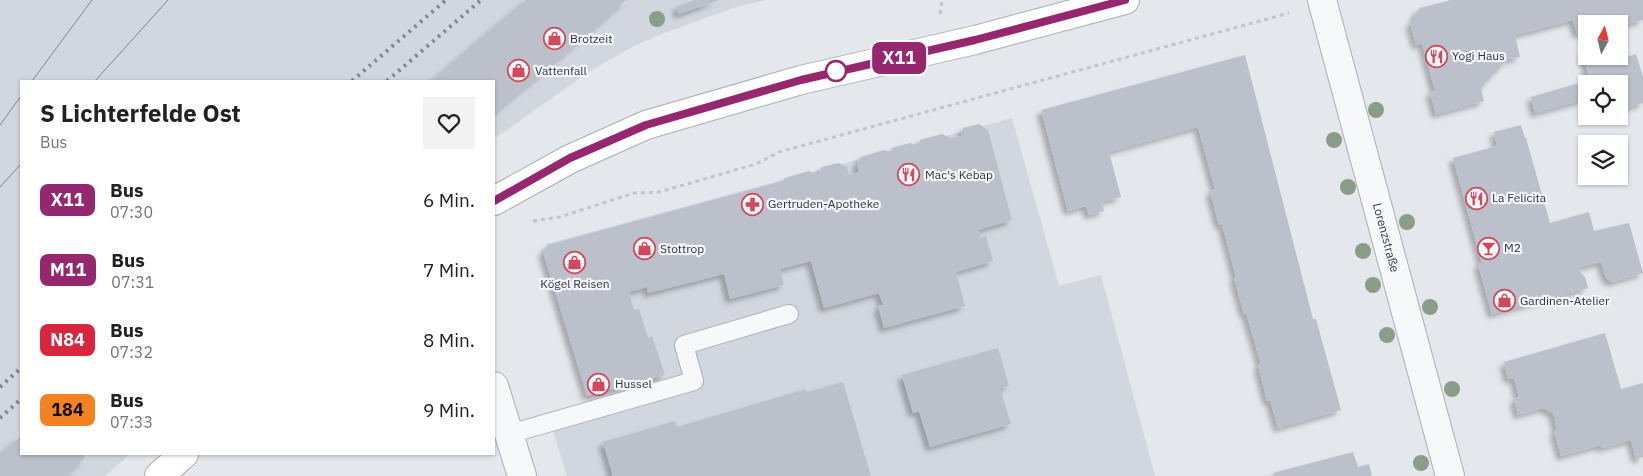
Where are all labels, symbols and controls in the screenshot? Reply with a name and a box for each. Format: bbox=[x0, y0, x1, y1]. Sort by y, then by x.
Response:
north arrow bbox=[1578, 15, 1628, 65]
map controls bbox=[1578, 15, 1628, 185]
shop icon: Brotzeit bbox=[542, 27, 566, 51]
place label: Brotzeit bbox=[570, 31, 612, 46]
line badge: X11 bbox=[870, 42, 928, 74]
restaurant icon: Yogi Haus bbox=[1424, 44, 1448, 68]
text: X11 bbox=[882, 46, 916, 69]
place label: Yogi Haus bbox=[1452, 48, 1505, 63]
shop icon: Vattenfall bbox=[507, 59, 531, 83]
unlabelled marker bbox=[825, 60, 847, 82]
place label: Vattenfall bbox=[535, 63, 587, 78]
button: locate bbox=[1578, 75, 1628, 125]
text: S Lichterfelde Ost bbox=[40, 97, 241, 129]
button: heart bbox=[423, 97, 475, 149]
text: Bus bbox=[40, 132, 67, 152]
button: layers bbox=[1578, 135, 1628, 185]
restaurant icon: Mac's Kebap bbox=[897, 163, 921, 187]
place label: Mac's Kebap bbox=[925, 167, 993, 182]
text: Bus bbox=[110, 178, 144, 202]
restaurant icon: La Felicita bbox=[1464, 186, 1488, 210]
text: X11 bbox=[51, 188, 84, 211]
text: 6 Min. bbox=[423, 188, 475, 212]
place label: La Felicita bbox=[1492, 190, 1547, 205]
pharmacy icon: Gertruden-Apotheke bbox=[740, 192, 764, 216]
place label: Gertruden-Apotheke bbox=[768, 196, 880, 211]
street label: Lorenzstraße bbox=[1370, 201, 1403, 274]
text: 07:30 bbox=[110, 202, 153, 222]
bar icon: M2 bbox=[1476, 236, 1500, 260]
shop icon: Stottrop bbox=[632, 237, 656, 261]
place label: M2 bbox=[1504, 240, 1521, 255]
place label: Stottrop bbox=[660, 241, 704, 256]
text: Bus bbox=[111, 248, 145, 272]
shop icon: Kögel Reisen bbox=[563, 251, 587, 275]
text: M11 bbox=[50, 258, 86, 281]
text: 7 Min. bbox=[423, 258, 475, 282]
text: 07:31 bbox=[111, 272, 154, 292]
place label: Kögel Reisen bbox=[540, 276, 610, 291]
shop icon: Gardinen-Atelier bbox=[1492, 289, 1516, 313]
place label: Gardinen-Atelier bbox=[1520, 293, 1610, 308]
text: Bus bbox=[110, 318, 144, 342]
text: N84 bbox=[50, 328, 85, 351]
text: 8 Min. bbox=[423, 328, 475, 352]
text: 07:32 bbox=[110, 342, 153, 362]
shop icon: Hussel bbox=[587, 372, 611, 396]
place label: Hussel bbox=[615, 376, 652, 391]
text: Bus bbox=[110, 388, 144, 412]
text: 184 bbox=[51, 398, 84, 421]
text: 9 Min. bbox=[423, 398, 475, 422]
text: 07:33 bbox=[110, 412, 153, 432]

